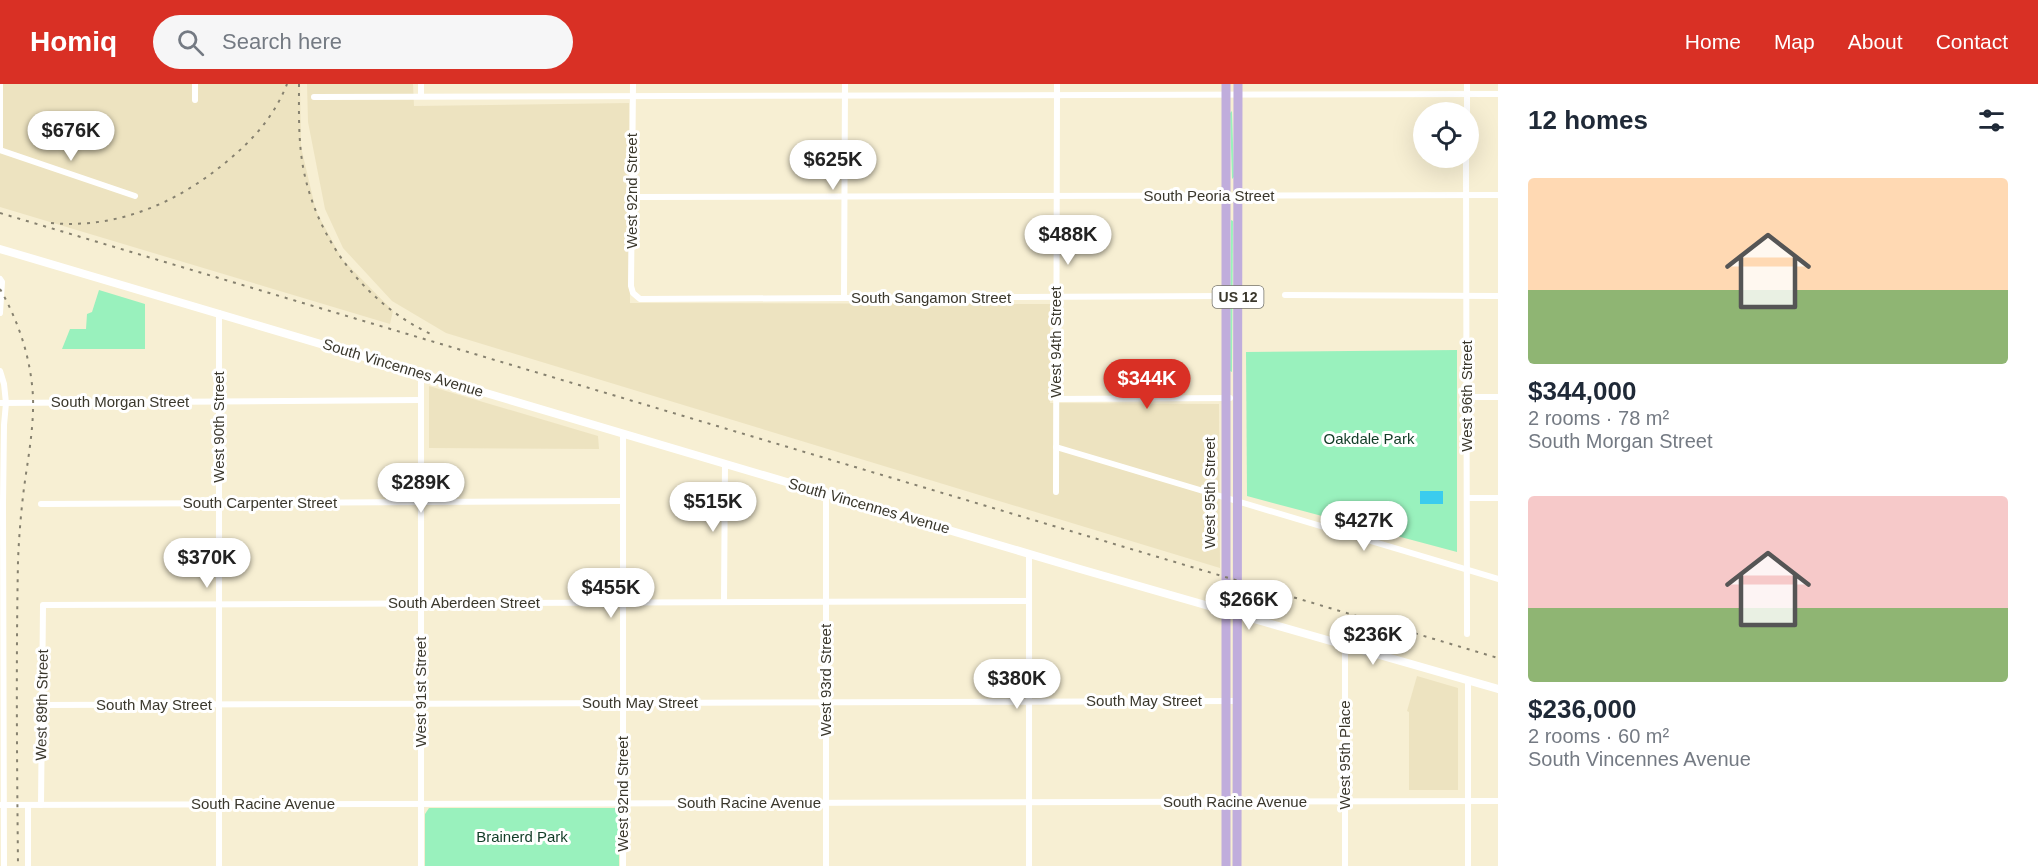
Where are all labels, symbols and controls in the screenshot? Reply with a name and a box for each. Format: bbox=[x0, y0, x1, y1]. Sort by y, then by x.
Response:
search box bbox=[153, 15, 573, 69]
text: Homiq bbox=[30, 26, 117, 57]
icon: search bbox=[174, 26, 207, 59]
text: Search here bbox=[222, 29, 342, 54]
text: Home bbox=[1685, 30, 1741, 53]
text: Map bbox=[1774, 30, 1815, 53]
text: About bbox=[1848, 30, 1903, 53]
text: Contact bbox=[1936, 30, 2008, 53]
map controls bbox=[1413, 102, 1479, 168]
button: locate bbox=[1413, 102, 1479, 168]
icon: filters bbox=[1975, 104, 2008, 137]
text: 12 homes bbox=[1528, 105, 1648, 135]
pin: $676K bbox=[29, 111, 113, 162]
text: $676K bbox=[42, 119, 100, 141]
street label: West 92nd Street bbox=[623, 132, 640, 249]
pin: $625K bbox=[791, 140, 875, 191]
text: $625K bbox=[804, 148, 862, 170]
street label: South Peoria Street bbox=[1144, 187, 1275, 204]
pin: $488K bbox=[1026, 215, 1110, 266]
icon: home bbox=[1714, 217, 1822, 325]
text: $488K bbox=[1039, 223, 1097, 245]
street label: West 94th Street bbox=[1047, 285, 1064, 398]
road number: US 12 bbox=[1212, 286, 1264, 308]
street label: South Sangamon Street bbox=[851, 289, 1012, 306]
street label: South Vincennes Avenue bbox=[321, 335, 486, 400]
street label: West 96th Street bbox=[1458, 339, 1475, 452]
pin: $344K bbox=[1105, 359, 1189, 410]
text: $344K bbox=[1118, 367, 1176, 389]
street label: West 90th Street bbox=[210, 370, 227, 483]
text: $344,000 bbox=[1528, 376, 1636, 406]
street label: South Morgan Street bbox=[51, 393, 190, 410]
text: 2 rooms · 78 m² bbox=[1528, 407, 1669, 429]
park label: Oakdale Park bbox=[1324, 430, 1415, 447]
text: South Morgan Street bbox=[1528, 430, 1713, 452]
street label: West 95th Street bbox=[1201, 436, 1218, 549]
pin: $289K bbox=[379, 463, 463, 514]
text: $289K bbox=[392, 471, 450, 493]
street label: South Vincennes Avenue bbox=[786, 474, 952, 537]
pin: $515K bbox=[671, 482, 755, 533]
text: $515K bbox=[684, 490, 742, 512]
street label: South Carpenter Street bbox=[183, 494, 338, 511]
pin: $427K bbox=[1322, 501, 1406, 552]
text: $427K bbox=[1335, 509, 1393, 531]
icon: home bbox=[1714, 535, 1822, 643]
pin: $370K bbox=[165, 538, 249, 589]
text: $370K bbox=[178, 546, 236, 568]
pin: $455K bbox=[569, 568, 653, 619]
text: $455K bbox=[582, 576, 640, 598]
pin: $266K bbox=[1207, 580, 1291, 631]
text: $266K bbox=[1220, 588, 1278, 610]
street label: South Aberdeen Street bbox=[388, 594, 541, 611]
pin: $236K bbox=[1331, 615, 1415, 666]
street label: West 93rd Street bbox=[817, 623, 834, 736]
text: $236K bbox=[1344, 623, 1402, 645]
street label: West 91st Street bbox=[412, 636, 429, 747]
street label: West 89th Street bbox=[32, 648, 51, 761]
pin: $380K bbox=[975, 659, 1059, 710]
text: $380K bbox=[988, 667, 1046, 689]
street label: South May Street bbox=[1086, 692, 1203, 709]
street label: South May Street bbox=[582, 694, 699, 711]
text: $236,000 bbox=[1528, 694, 1636, 724]
street label: South May Street bbox=[96, 696, 213, 713]
street label: West 95th Place bbox=[1336, 701, 1353, 809]
text: 2 rooms · 60 m² bbox=[1528, 725, 1669, 747]
street label: West 92nd Street bbox=[614, 735, 631, 852]
text: South Vincennes Avenue bbox=[1528, 748, 1751, 770]
street label: South Racine Avenue bbox=[1163, 793, 1307, 810]
street label: South Racine Avenue bbox=[677, 794, 821, 811]
street label: South Racine Avenue bbox=[191, 795, 335, 812]
park label: Brainerd Park bbox=[476, 828, 568, 845]

